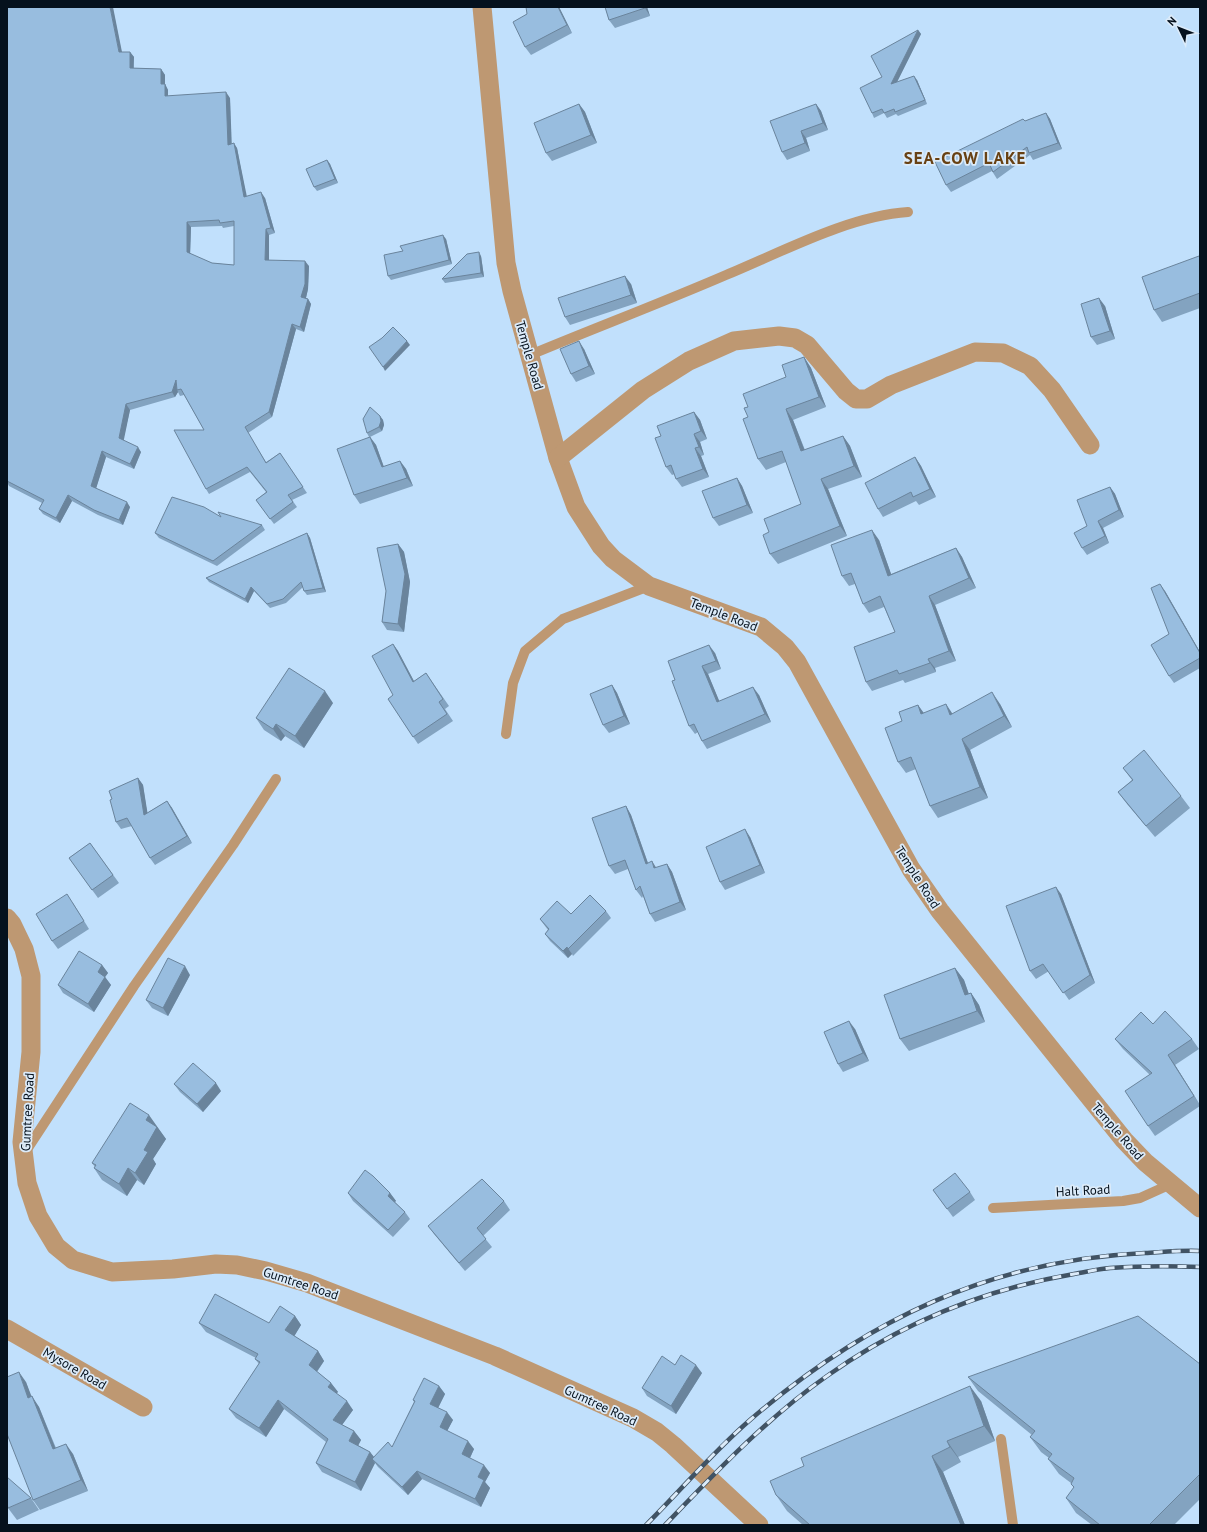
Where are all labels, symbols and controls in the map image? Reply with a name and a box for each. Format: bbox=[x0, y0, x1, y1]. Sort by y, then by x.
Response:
north arrow bbox=[1159, 8, 1199, 48]
text: N bbox=[1164, 14, 1179, 29]
district label: SEA-COW LAKE bbox=[904, 147, 1026, 169]
street label: Temple Road bbox=[512, 319, 547, 392]
street label: Temple Road bbox=[688, 594, 760, 635]
street label: Temple Road bbox=[891, 843, 944, 912]
street label: Gumtree Road bbox=[17, 1072, 38, 1152]
street label: Temple Road bbox=[1088, 1099, 1147, 1164]
street label: Halt Road bbox=[1055, 1181, 1111, 1200]
street label: Gumtree Road bbox=[261, 1263, 341, 1304]
street label: Mysore Road bbox=[40, 1343, 110, 1393]
street label: Gumtree Road bbox=[562, 1381, 640, 1430]

